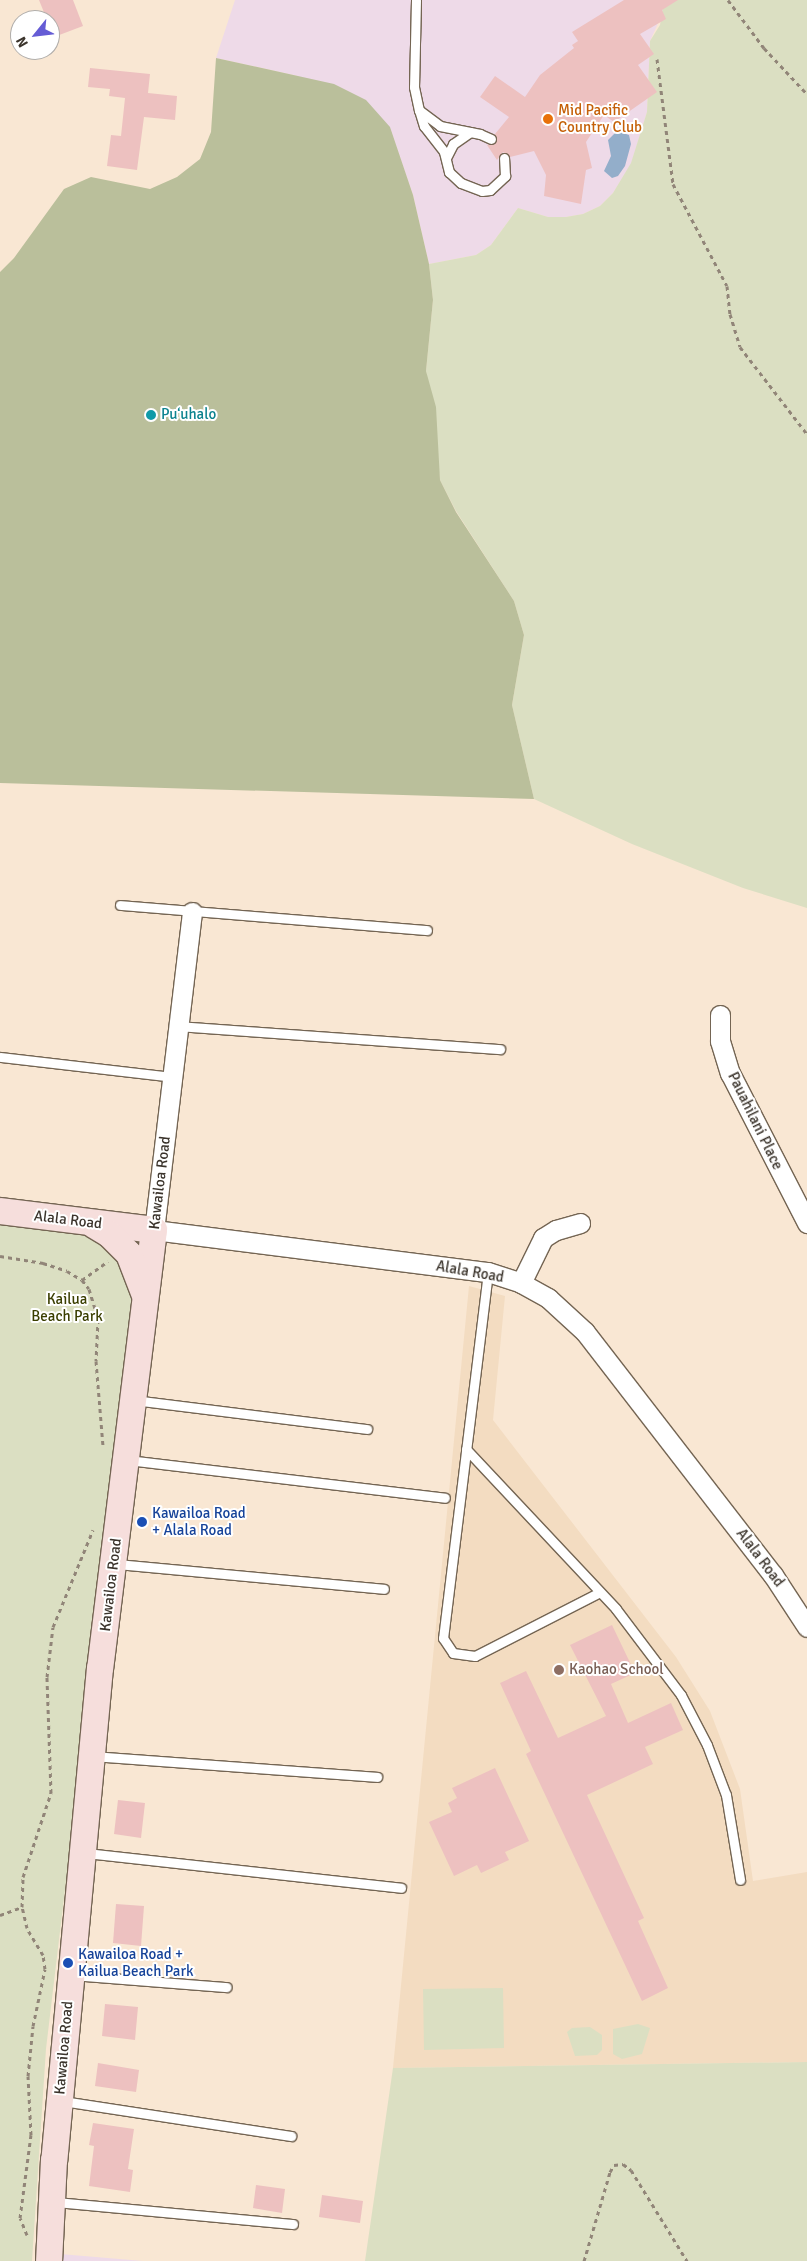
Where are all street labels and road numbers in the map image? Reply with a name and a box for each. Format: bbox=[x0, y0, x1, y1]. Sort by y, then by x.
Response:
street label: Pauahilani Place bbox=[724, 1069, 786, 1173]
street label: Kawailoa Road bbox=[145, 1135, 175, 1231]
street label: Alala Road bbox=[33, 1207, 103, 1233]
street label: Alala Road bbox=[435, 1257, 505, 1287]
street label: Alala Road bbox=[732, 1525, 788, 1591]
street label: Kawailoa Road bbox=[96, 1537, 126, 1633]
street label: Kawailoa Road bbox=[51, 2000, 77, 2096]

